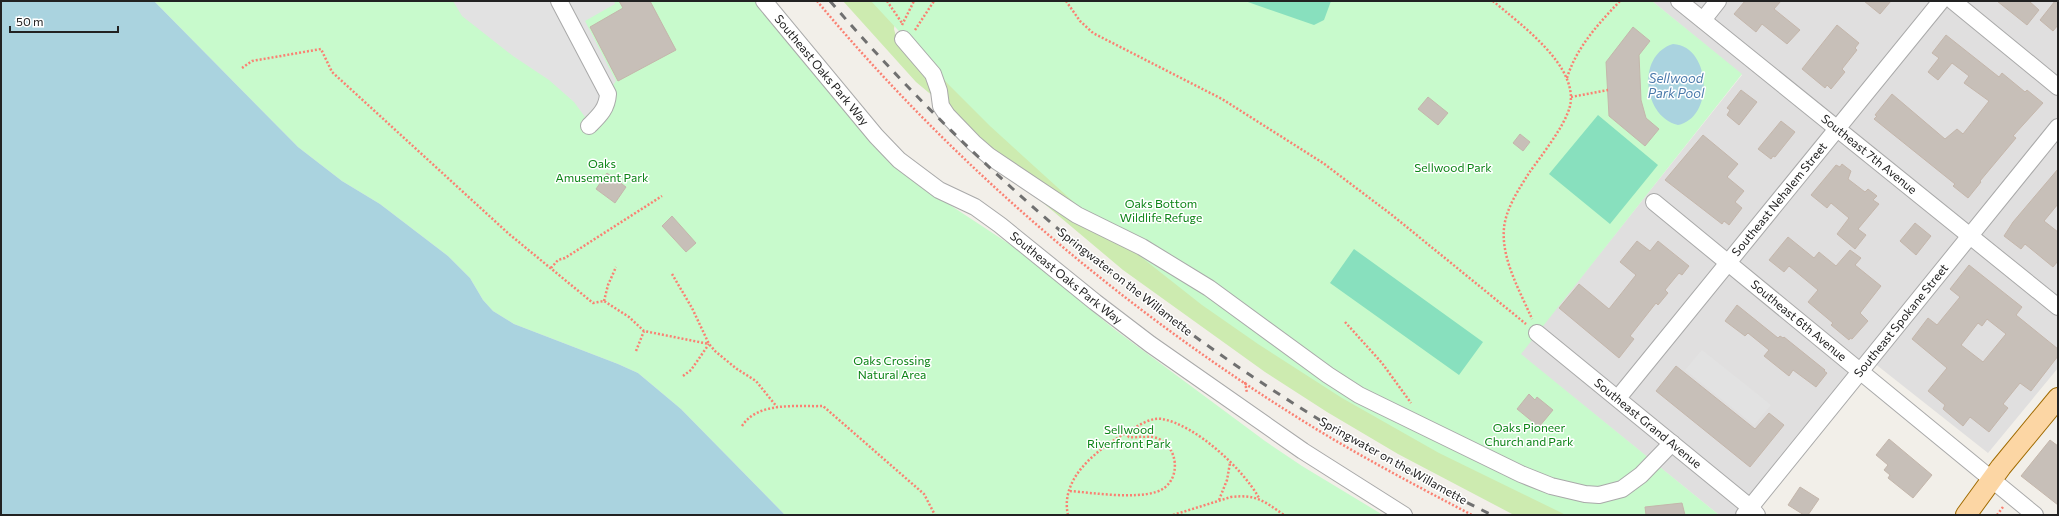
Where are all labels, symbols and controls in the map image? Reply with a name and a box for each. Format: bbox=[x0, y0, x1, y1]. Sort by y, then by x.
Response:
scale bar bbox=[10, 8, 118, 34]
street label: Southeast Oaks Park Way bbox=[772, 11, 872, 128]
text: 50 m bbox=[16, 14, 44, 28]
water label: Sellwood Park Pool bbox=[1648, 70, 1705, 101]
street label: Southeast 7th Avenue bbox=[1819, 111, 1920, 196]
street label: Southeast Nehalem Street bbox=[1728, 139, 1829, 259]
park label: Oaks Amusement Park bbox=[555, 156, 649, 184]
park label: Sellwood Park bbox=[1414, 160, 1492, 174]
park label: Oaks Bottom Wildlife Refuge bbox=[1120, 196, 1202, 224]
street label: Springwater on the Willamette bbox=[1056, 224, 1196, 338]
street label: Southeast Oaks Park Way bbox=[1008, 228, 1126, 326]
street label: Southeast Spokane Street bbox=[1850, 261, 1951, 379]
street label: Southeast 6th Avenue bbox=[1749, 277, 1850, 363]
park label: Oaks Crossing Natural Area bbox=[853, 353, 931, 381]
street label: Southeast Grand Avenue bbox=[1592, 375, 1705, 471]
street label: Springwater on the Willamette bbox=[1317, 414, 1470, 507]
park label: Oaks Pioneer Church and Park bbox=[1485, 420, 1574, 448]
park label: Sellwood Riverfront Park bbox=[1087, 422, 1171, 450]

